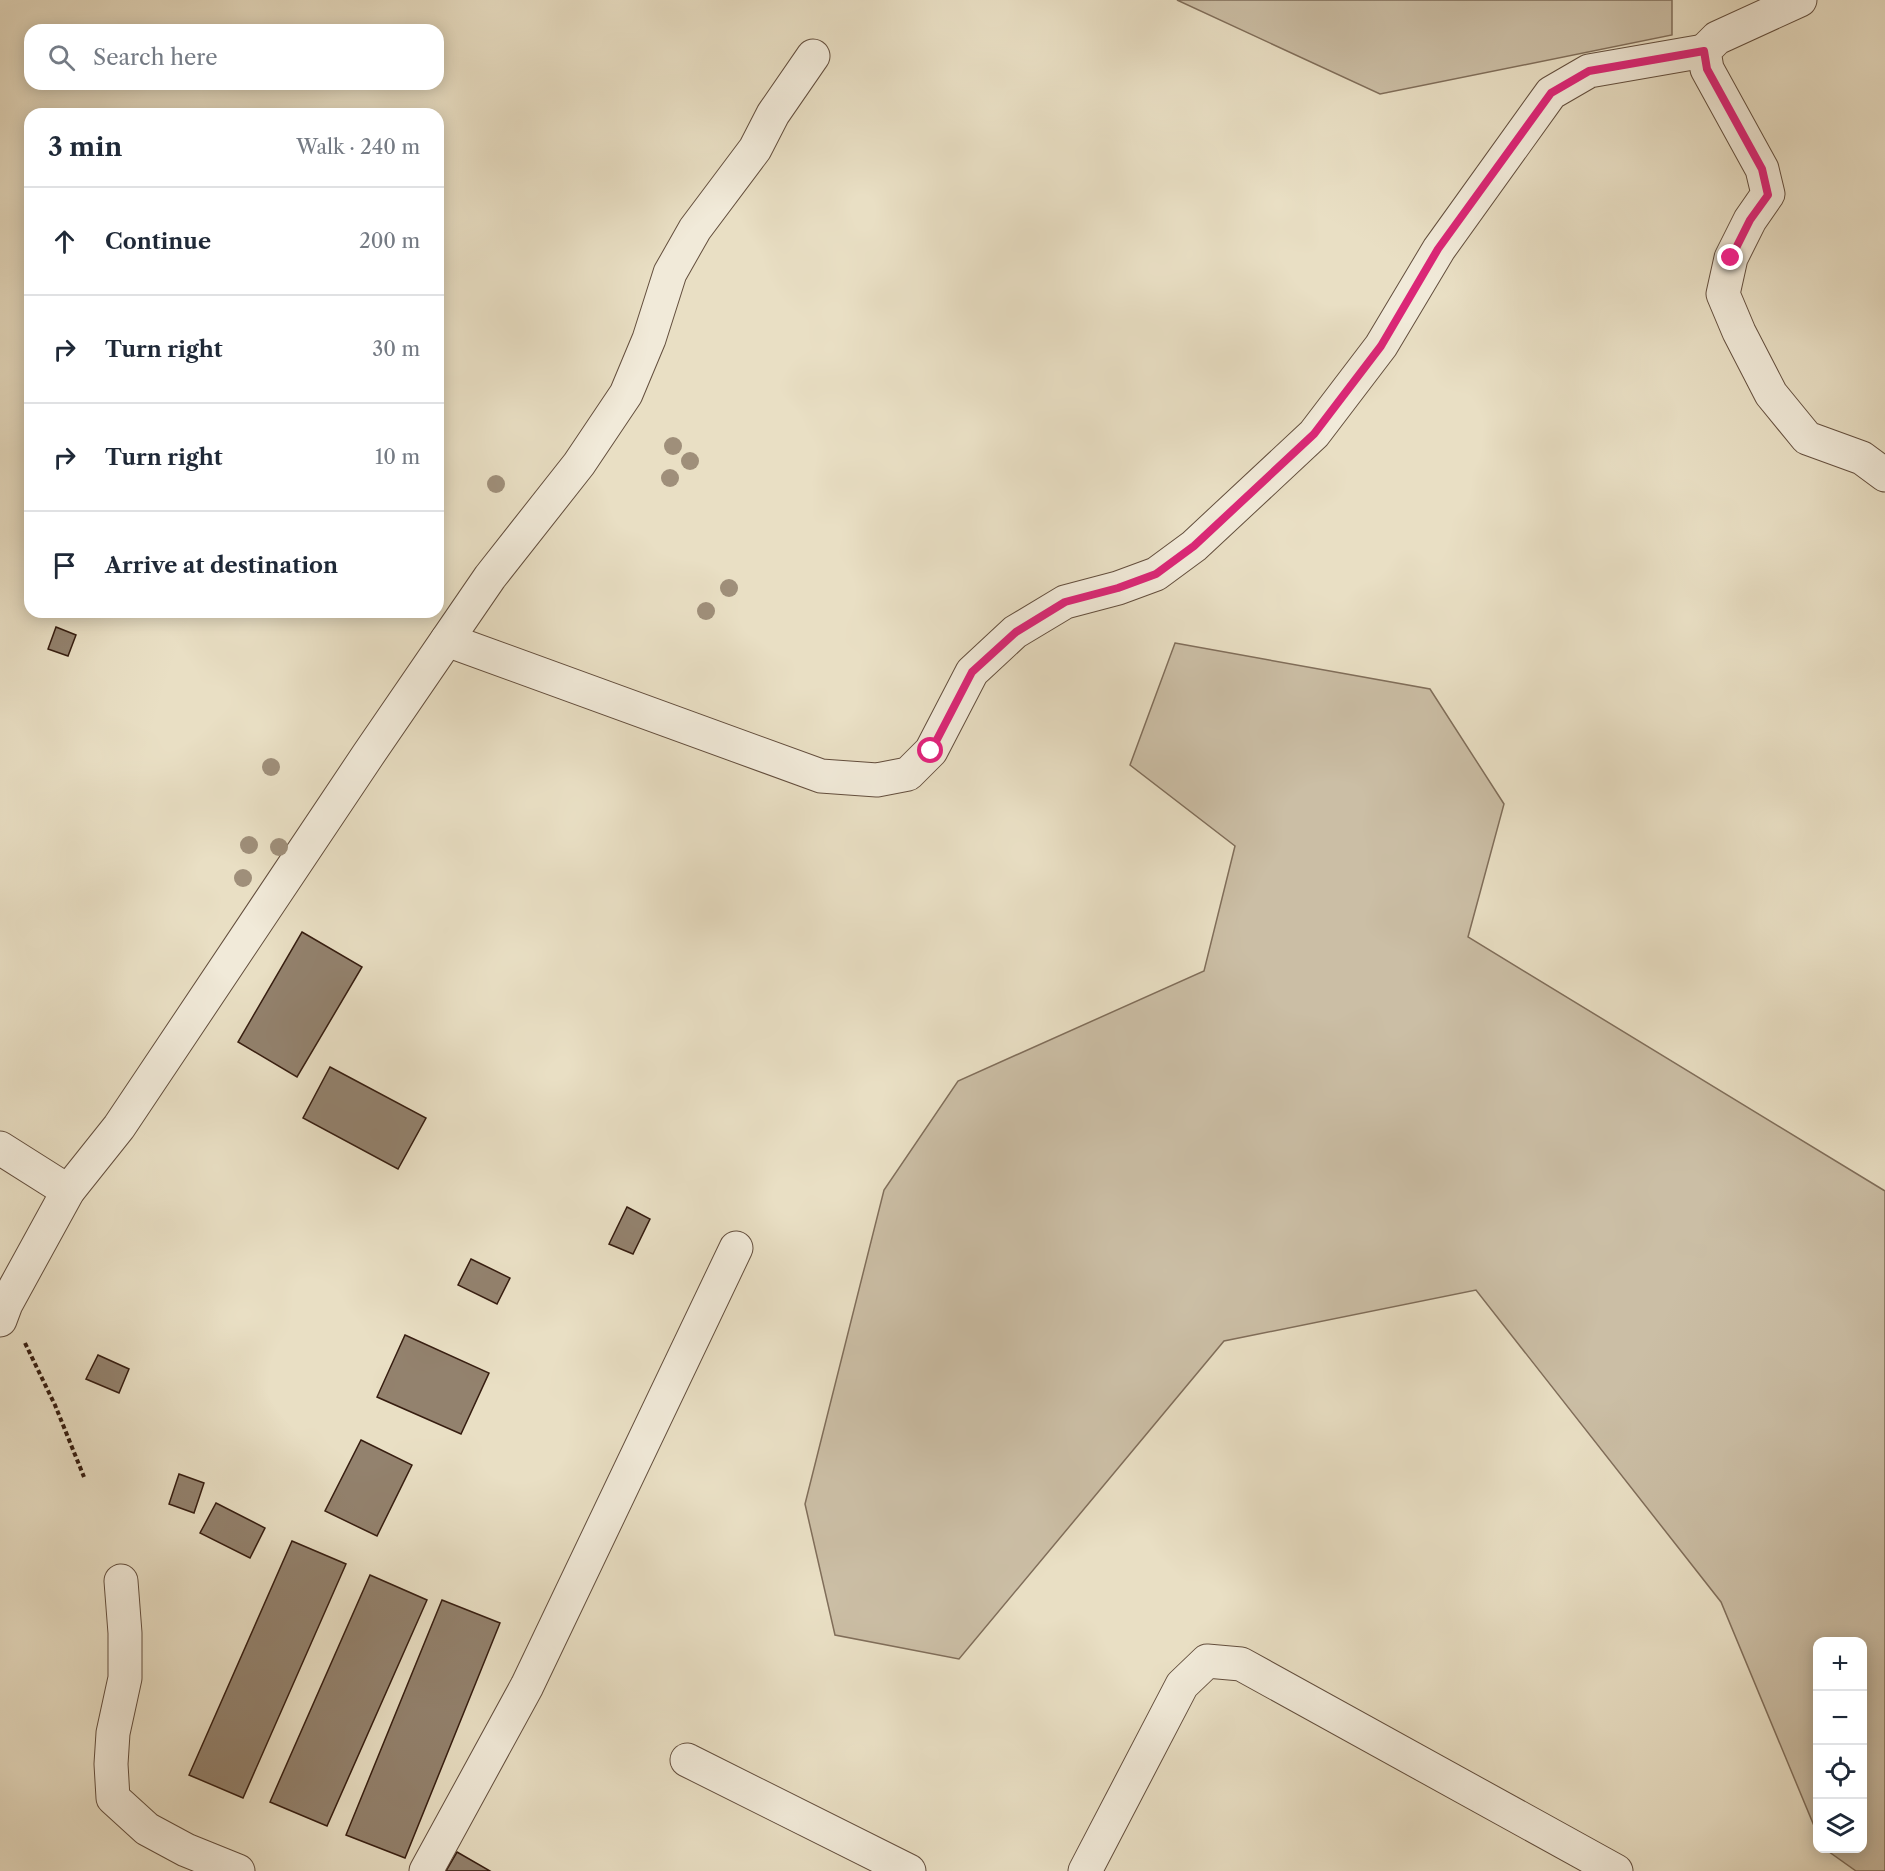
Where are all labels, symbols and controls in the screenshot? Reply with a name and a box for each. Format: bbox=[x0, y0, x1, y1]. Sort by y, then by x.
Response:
search box bbox=[24, 24, 444, 90]
icon: search bbox=[45, 41, 78, 74]
text: Search here bbox=[93, 44, 218, 71]
text: 3 min bbox=[48, 131, 122, 163]
text: Walk · 240 m bbox=[296, 135, 420, 159]
icon: ahead bbox=[48, 225, 81, 258]
text: Continue bbox=[105, 228, 211, 255]
text: 200 m bbox=[359, 229, 420, 253]
route end bbox=[1717, 244, 1743, 270]
icon: right bbox=[48, 333, 81, 366]
text: Turn right bbox=[105, 336, 223, 363]
text: 30 m bbox=[372, 337, 420, 361]
icon: right bbox=[48, 441, 81, 474]
text: Turn right bbox=[105, 444, 223, 471]
text: 10 m bbox=[375, 445, 420, 469]
icon: arrive bbox=[48, 549, 81, 582]
text: Arrive at destination bbox=[105, 552, 338, 579]
route start bbox=[917, 737, 943, 763]
map controls bbox=[1813, 1637, 1867, 1853]
button: + bbox=[1813, 1637, 1867, 1691]
button: − bbox=[1813, 1691, 1867, 1745]
button: locate bbox=[1813, 1745, 1867, 1799]
button: layers bbox=[1813, 1799, 1867, 1853]

